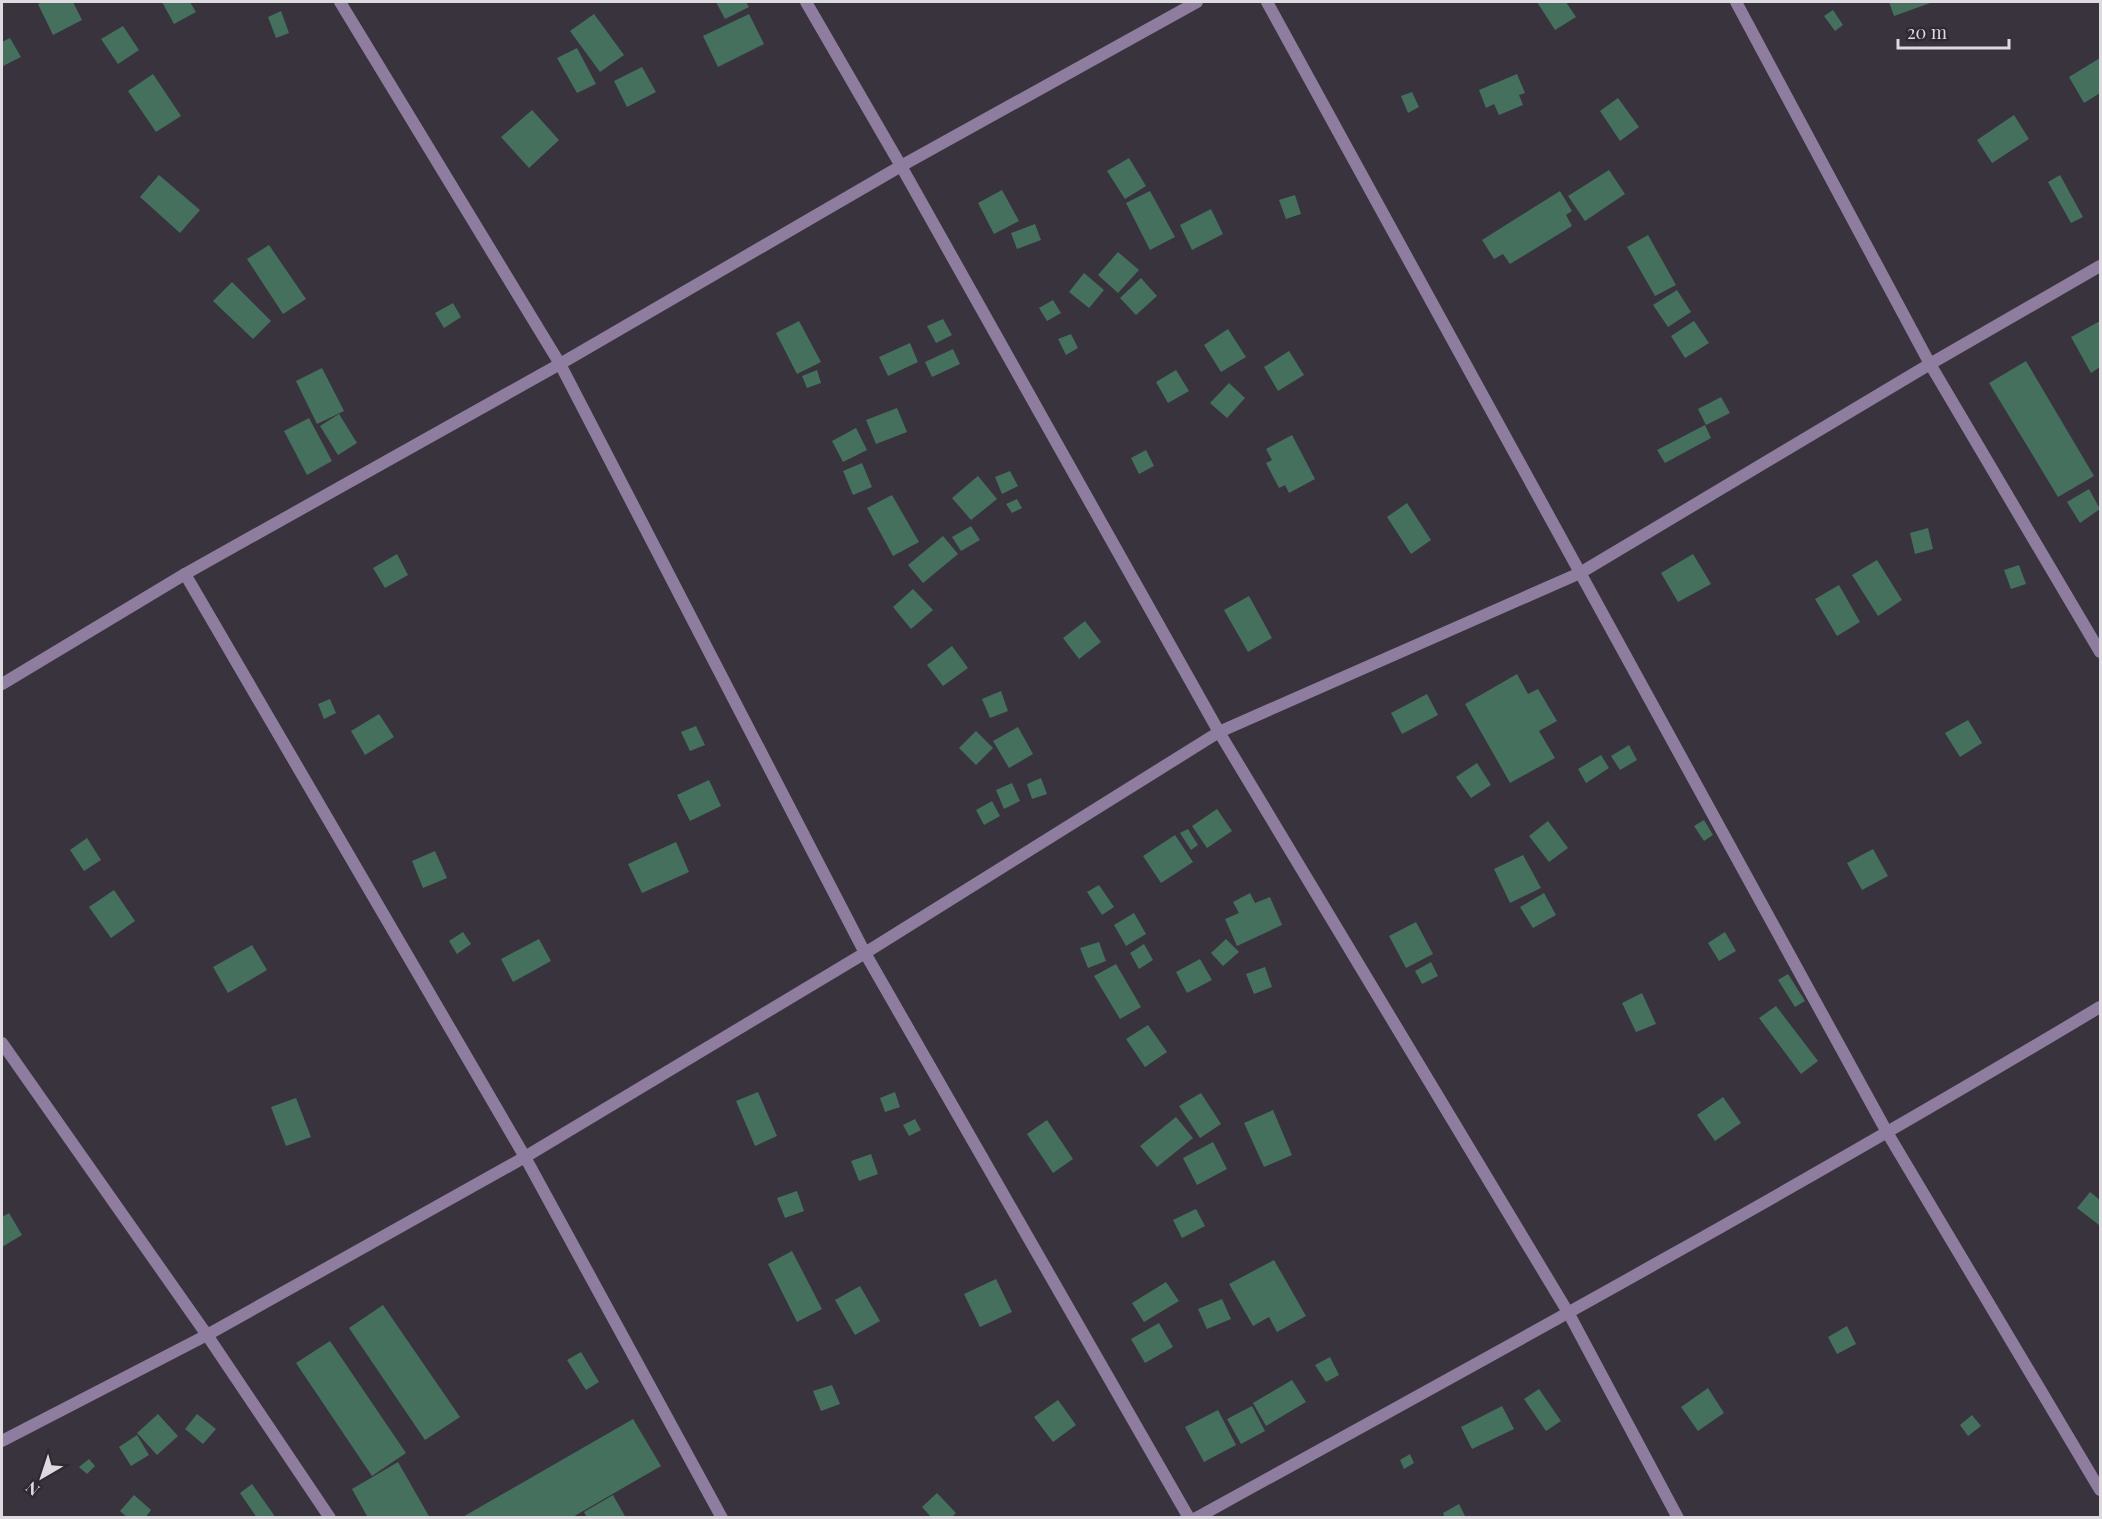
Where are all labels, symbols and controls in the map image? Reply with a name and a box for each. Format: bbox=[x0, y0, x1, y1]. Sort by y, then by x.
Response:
scale bar bbox=[1898, 12, 2009, 50]
text: 20 m bbox=[1907, 20, 1947, 44]
north arrow bbox=[12, 1447, 72, 1507]
text: N bbox=[21, 1477, 43, 1501]

